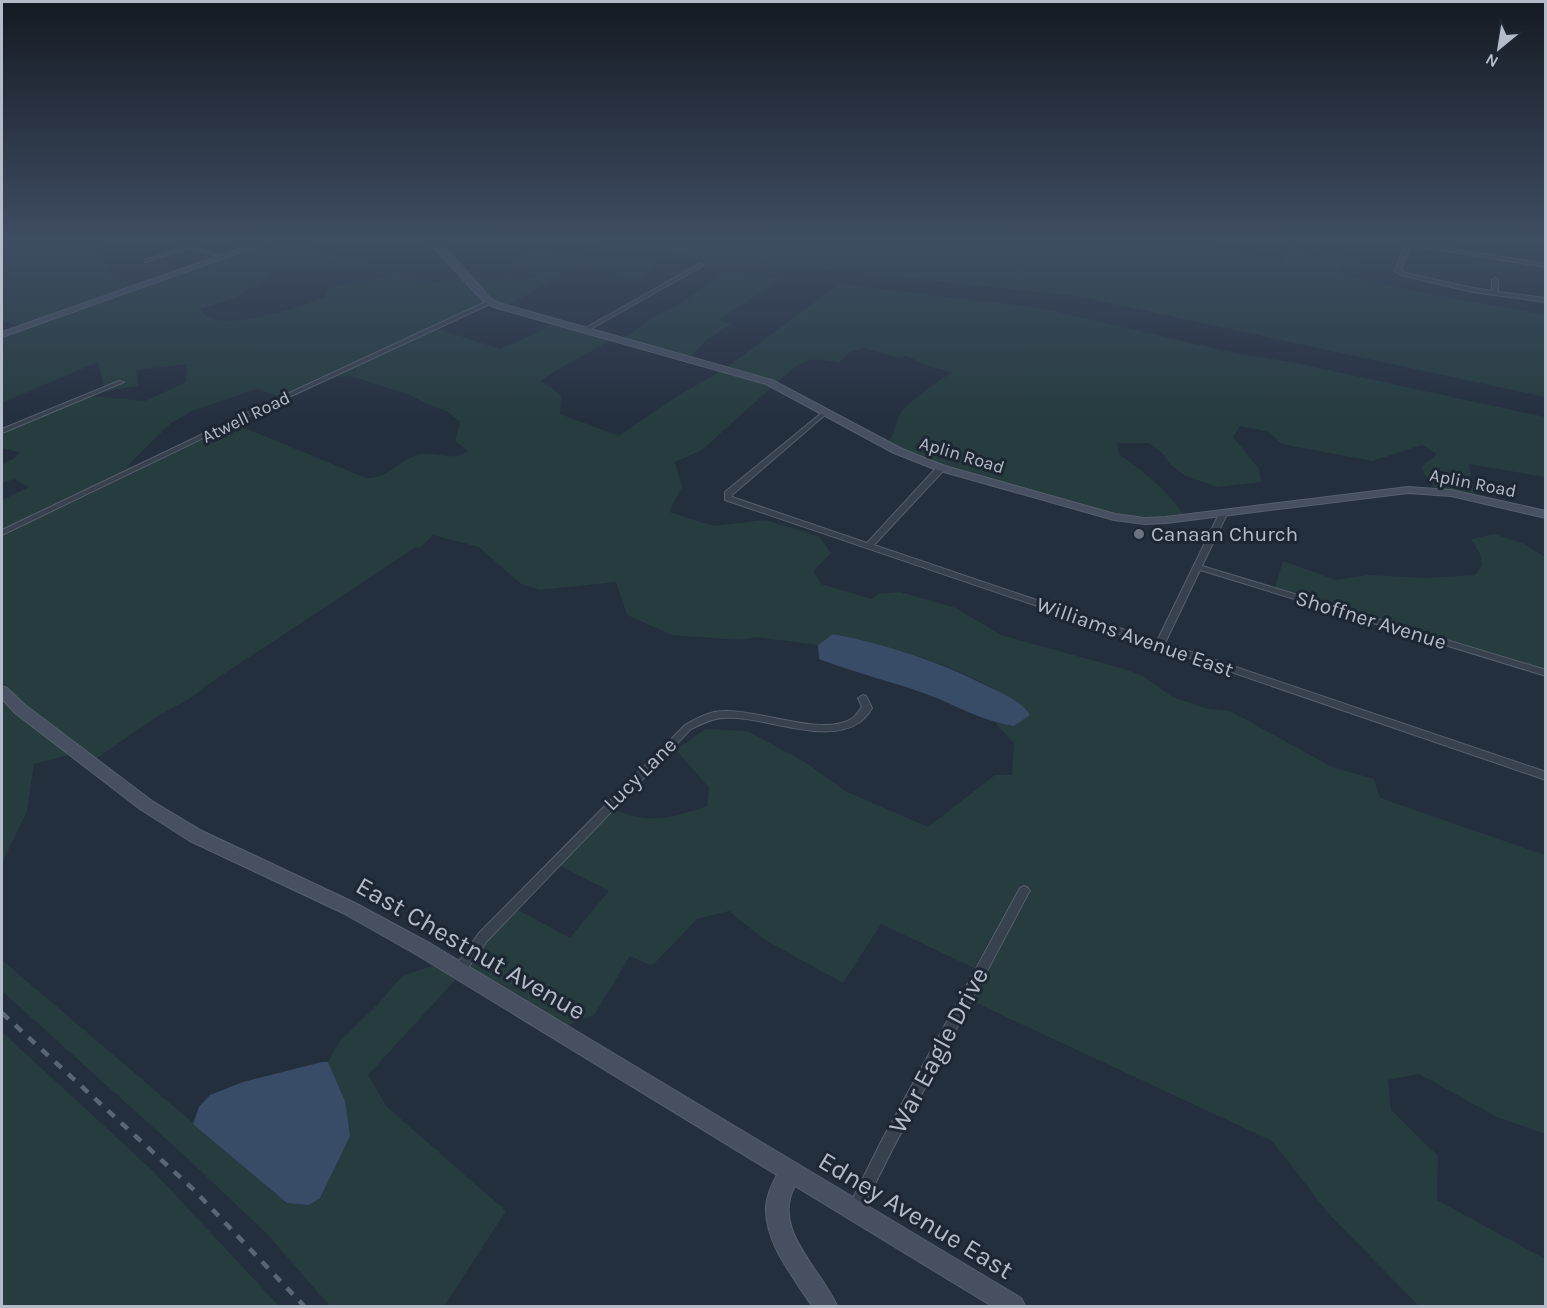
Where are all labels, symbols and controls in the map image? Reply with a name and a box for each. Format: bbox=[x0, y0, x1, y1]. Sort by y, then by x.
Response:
north arrow bbox=[1469, 18, 1529, 78]
text: N bbox=[1482, 49, 1501, 72]
street label: Atwell Road bbox=[198, 386, 294, 448]
street label: Aplin Road bbox=[917, 432, 1007, 478]
street label: Aplin Road bbox=[1428, 464, 1518, 502]
place label: Canaan Church bbox=[1151, 522, 1298, 546]
marker: Canaan Church bbox=[1132, 527, 1146, 541]
street label: Shoffner Avenue bbox=[1293, 586, 1449, 654]
street label: Williams Avenue East bbox=[1033, 592, 1237, 682]
street label: Lucy Lane bbox=[599, 733, 681, 815]
street label: East Chestnut Avenue bbox=[350, 870, 591, 1027]
street label: War Eagle Drive bbox=[882, 962, 995, 1138]
street label: Edney Avenue East bbox=[813, 1145, 1019, 1286]

